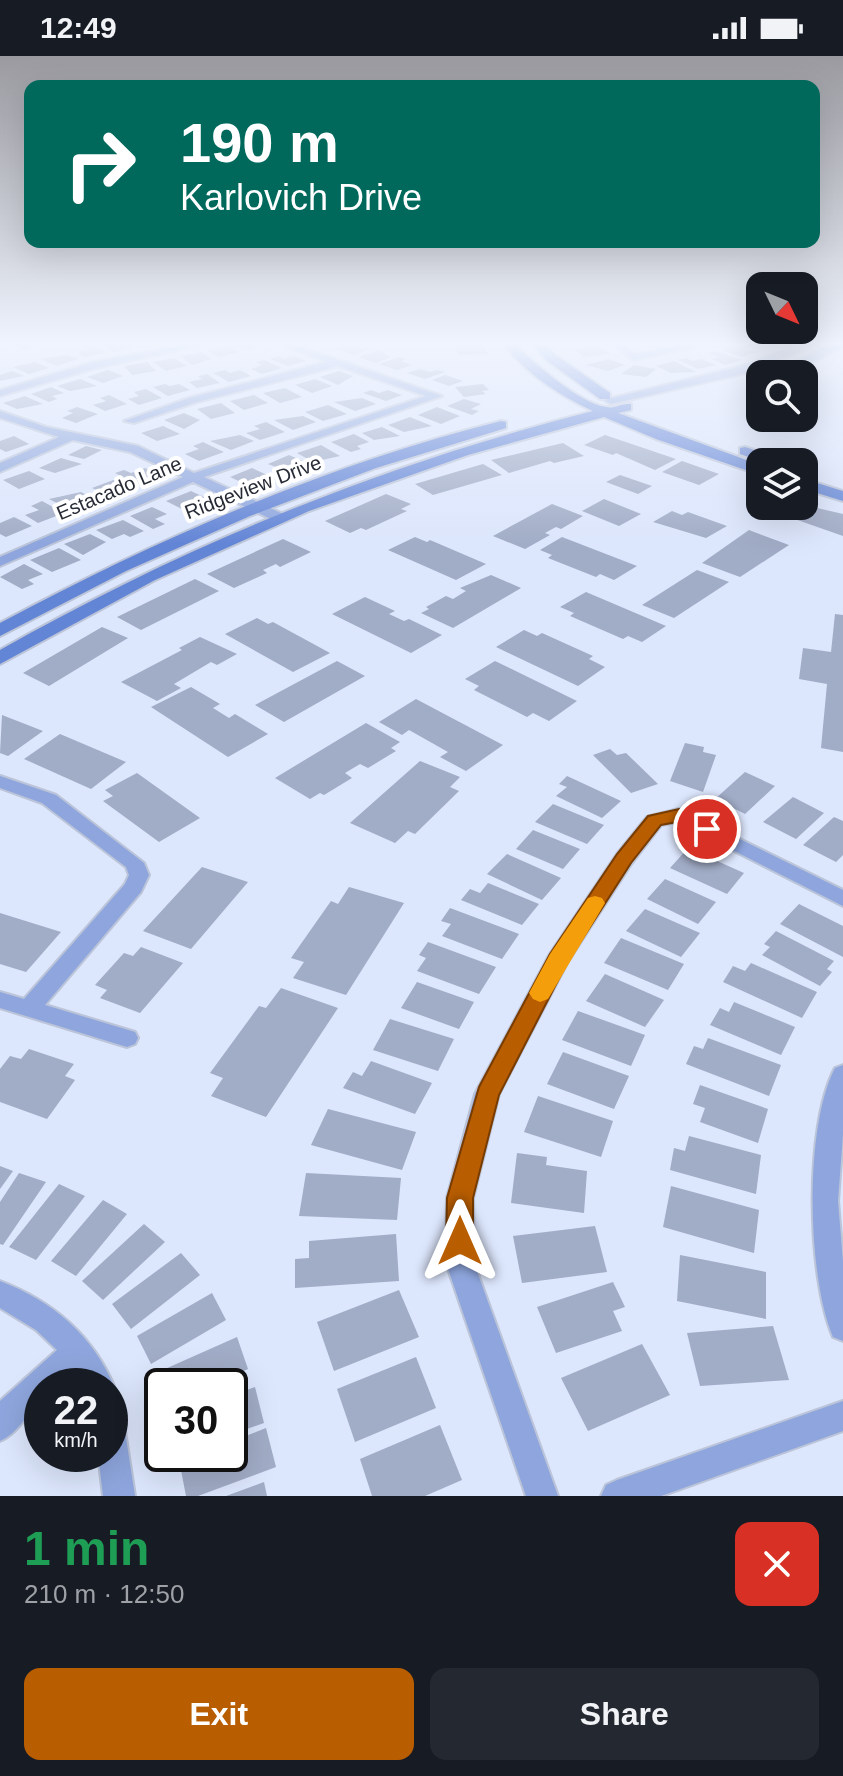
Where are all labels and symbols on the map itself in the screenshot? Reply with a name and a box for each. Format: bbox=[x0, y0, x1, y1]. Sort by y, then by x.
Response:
north arrow bbox=[746, 272, 818, 344]
street label: Ridgeview Drive bbox=[182, 451, 324, 523]
street label: Estacado Lane bbox=[53, 452, 185, 524]
pin bbox=[673, 795, 741, 863]
position arrow bbox=[418, 1199, 502, 1283]
speed limit sign: 30 bbox=[144, 1368, 248, 1472]

